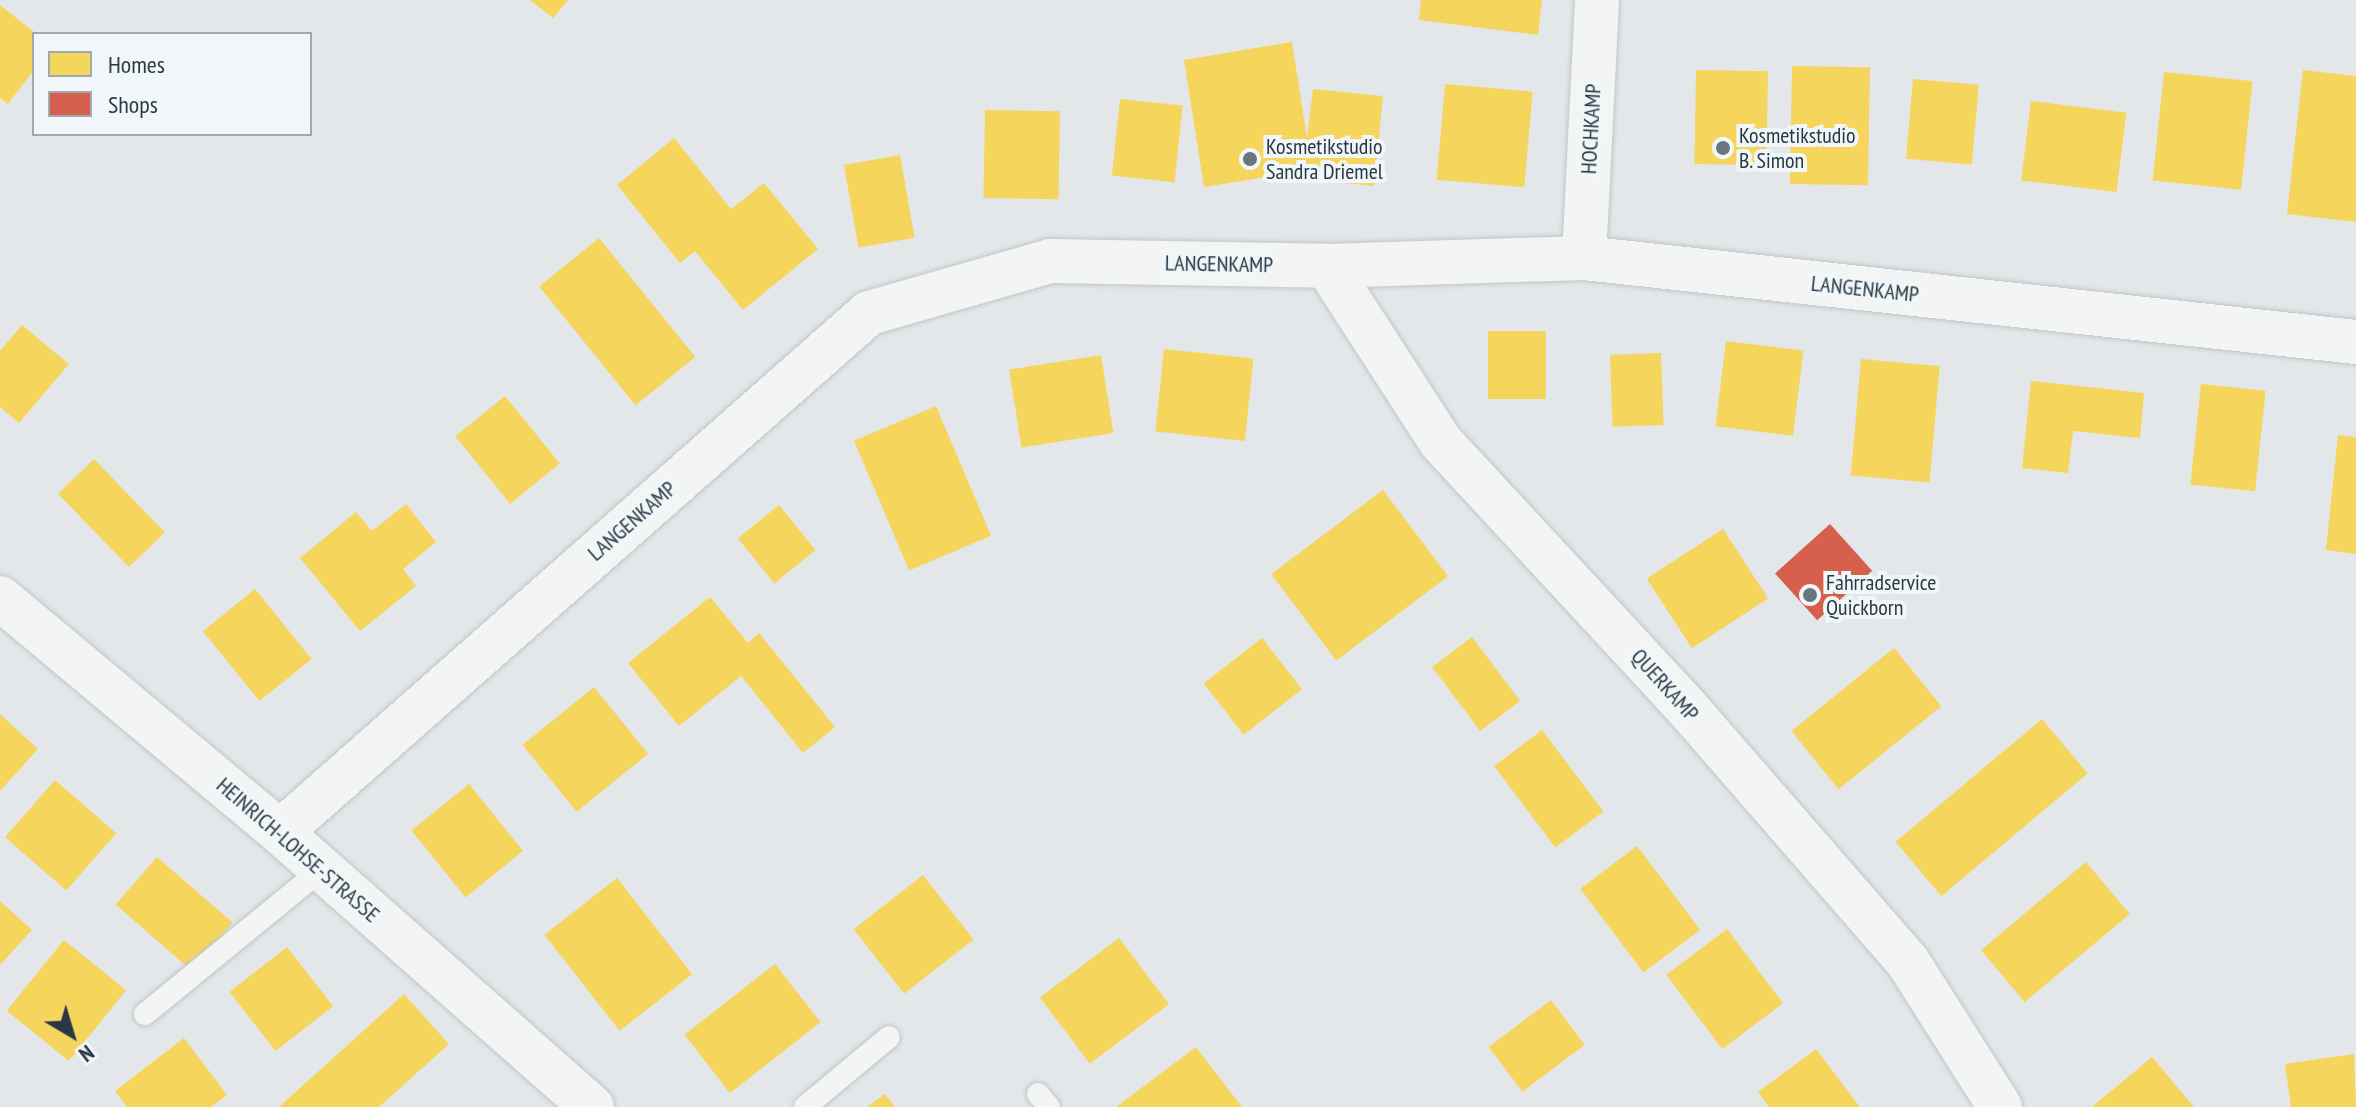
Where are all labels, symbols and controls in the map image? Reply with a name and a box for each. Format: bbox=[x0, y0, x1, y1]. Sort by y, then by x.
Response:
legend bbox=[32, 32, 312, 136]
text: Homes bbox=[108, 49, 165, 80]
street label: HOCHKAMP bbox=[1575, 83, 1607, 175]
text: Shops bbox=[108, 89, 158, 120]
place label: Kosmetikstudio B. Simon bbox=[1739, 122, 1856, 174]
place label: Kosmetikstudio Sandra Driemel bbox=[1266, 133, 1383, 184]
marker: Kosmetikstudio B. Simon bbox=[1714, 139, 1732, 157]
marker: Kosmetikstudio Sandra Driemel bbox=[1241, 150, 1259, 168]
street label: LANGENKAMP bbox=[1165, 250, 1273, 278]
street label: LANGENKAMP bbox=[1810, 270, 1920, 308]
street label: LANGENKAMP bbox=[582, 476, 682, 566]
place label: Fahrradservice Quickborn bbox=[1826, 569, 1936, 620]
marker: Fahrradservice Quickborn bbox=[1801, 586, 1819, 604]
street label: QUERKAMP bbox=[1626, 643, 1704, 727]
street label: HEINRICH-LOHSE-STRASSE bbox=[211, 772, 385, 928]
north arrow bbox=[32, 995, 112, 1075]
text: N bbox=[73, 1039, 100, 1069]

